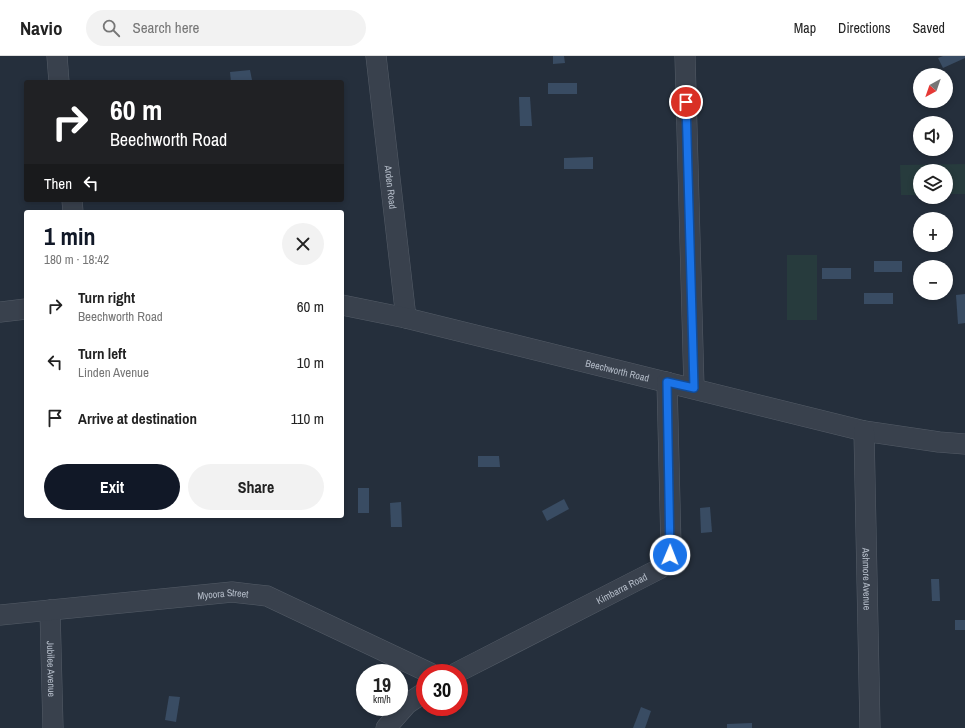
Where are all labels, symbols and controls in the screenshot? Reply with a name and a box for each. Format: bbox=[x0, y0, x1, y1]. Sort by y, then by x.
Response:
search box bbox=[86, 10, 366, 46]
text: Navio bbox=[20, 15, 62, 41]
icon: search bbox=[100, 17, 122, 39]
text: Search here bbox=[132, 17, 199, 38]
text: Map bbox=[794, 19, 816, 37]
text: Directions bbox=[838, 19, 890, 37]
text: Saved bbox=[912, 19, 945, 37]
north arrow bbox=[913, 68, 953, 108]
map controls bbox=[913, 68, 953, 300]
pin bbox=[669, 85, 703, 119]
text: 60 m bbox=[110, 91, 162, 129]
icon: arrive bbox=[675, 91, 697, 113]
icon: right bbox=[44, 96, 96, 148]
button: sound bbox=[913, 116, 953, 156]
text: Beechworth Road bbox=[110, 127, 227, 152]
street label: Arden Road bbox=[382, 164, 400, 210]
button: layers bbox=[913, 164, 953, 204]
icon: left bbox=[80, 172, 102, 194]
text: Then bbox=[44, 173, 72, 194]
button: + bbox=[913, 212, 953, 252]
text: 1 min bbox=[44, 220, 95, 252]
button: close bbox=[282, 223, 324, 265]
text: 180 m · 18:42 bbox=[44, 251, 109, 268]
button: − bbox=[913, 260, 953, 300]
text: Turn right bbox=[78, 287, 135, 308]
icon: right bbox=[44, 295, 66, 317]
text: 60 m bbox=[297, 296, 324, 317]
text: Beechworth Road bbox=[78, 308, 163, 325]
text: Turn left bbox=[78, 343, 126, 364]
icon: left bbox=[44, 351, 66, 373]
text: 10 m bbox=[297, 352, 324, 373]
street label: Beechworth Road bbox=[584, 356, 651, 384]
text: Linden Avenue bbox=[78, 364, 149, 381]
icon: arrive bbox=[44, 407, 66, 429]
text: Arrive at destination bbox=[78, 408, 197, 429]
text: 110 m bbox=[291, 408, 324, 429]
button: Exit bbox=[44, 464, 180, 510]
button: Share bbox=[188, 464, 324, 510]
position arrow bbox=[649, 534, 691, 576]
street label: Ashmore Avenue bbox=[860, 547, 874, 611]
street label: Kimbarra Road bbox=[594, 570, 649, 607]
street label: Myoora Street bbox=[197, 585, 250, 602]
street label: Jubilee Avenue bbox=[44, 641, 59, 698]
speed limit sign: 30 bbox=[416, 664, 468, 716]
text: 19 bbox=[373, 671, 391, 698]
text: km/h bbox=[373, 693, 391, 706]

